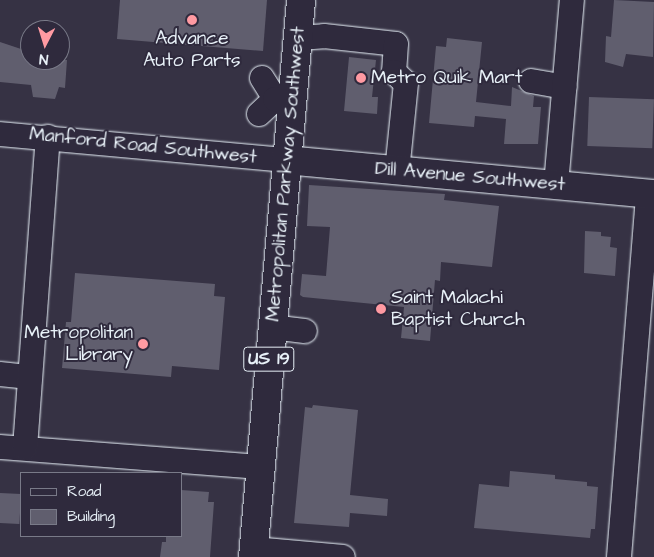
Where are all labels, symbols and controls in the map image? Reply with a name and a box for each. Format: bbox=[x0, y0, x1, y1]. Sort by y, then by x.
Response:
marker: Advance Auto Parts bbox=[186, 14, 198, 26]
north arrow bbox=[20, 20, 70, 70]
street label: Metropolitan Parkway Southwest bbox=[262, 26, 310, 322]
place label: Advance Auto Parts bbox=[143, 28, 241, 72]
text: N bbox=[39, 49, 49, 69]
place label: Metro Quik Mart bbox=[371, 67, 522, 89]
marker: Metro Quik Mart bbox=[355, 72, 367, 84]
street label: Manford Road Southwest bbox=[28, 123, 258, 169]
street label: Dill Avenue Southwest bbox=[374, 157, 566, 197]
place label: Saint Malachi Baptist Church bbox=[391, 287, 525, 331]
marker: Saint Malachi Baptist Church bbox=[375, 303, 387, 315]
place label: Metropolitan Library bbox=[24, 322, 133, 366]
marker: Metropolitan Library bbox=[137, 338, 149, 350]
road number: US 19 bbox=[243, 344, 295, 374]
legend bbox=[20, 472, 182, 537]
text: Road bbox=[67, 481, 101, 502]
text: Building bbox=[67, 506, 115, 527]

